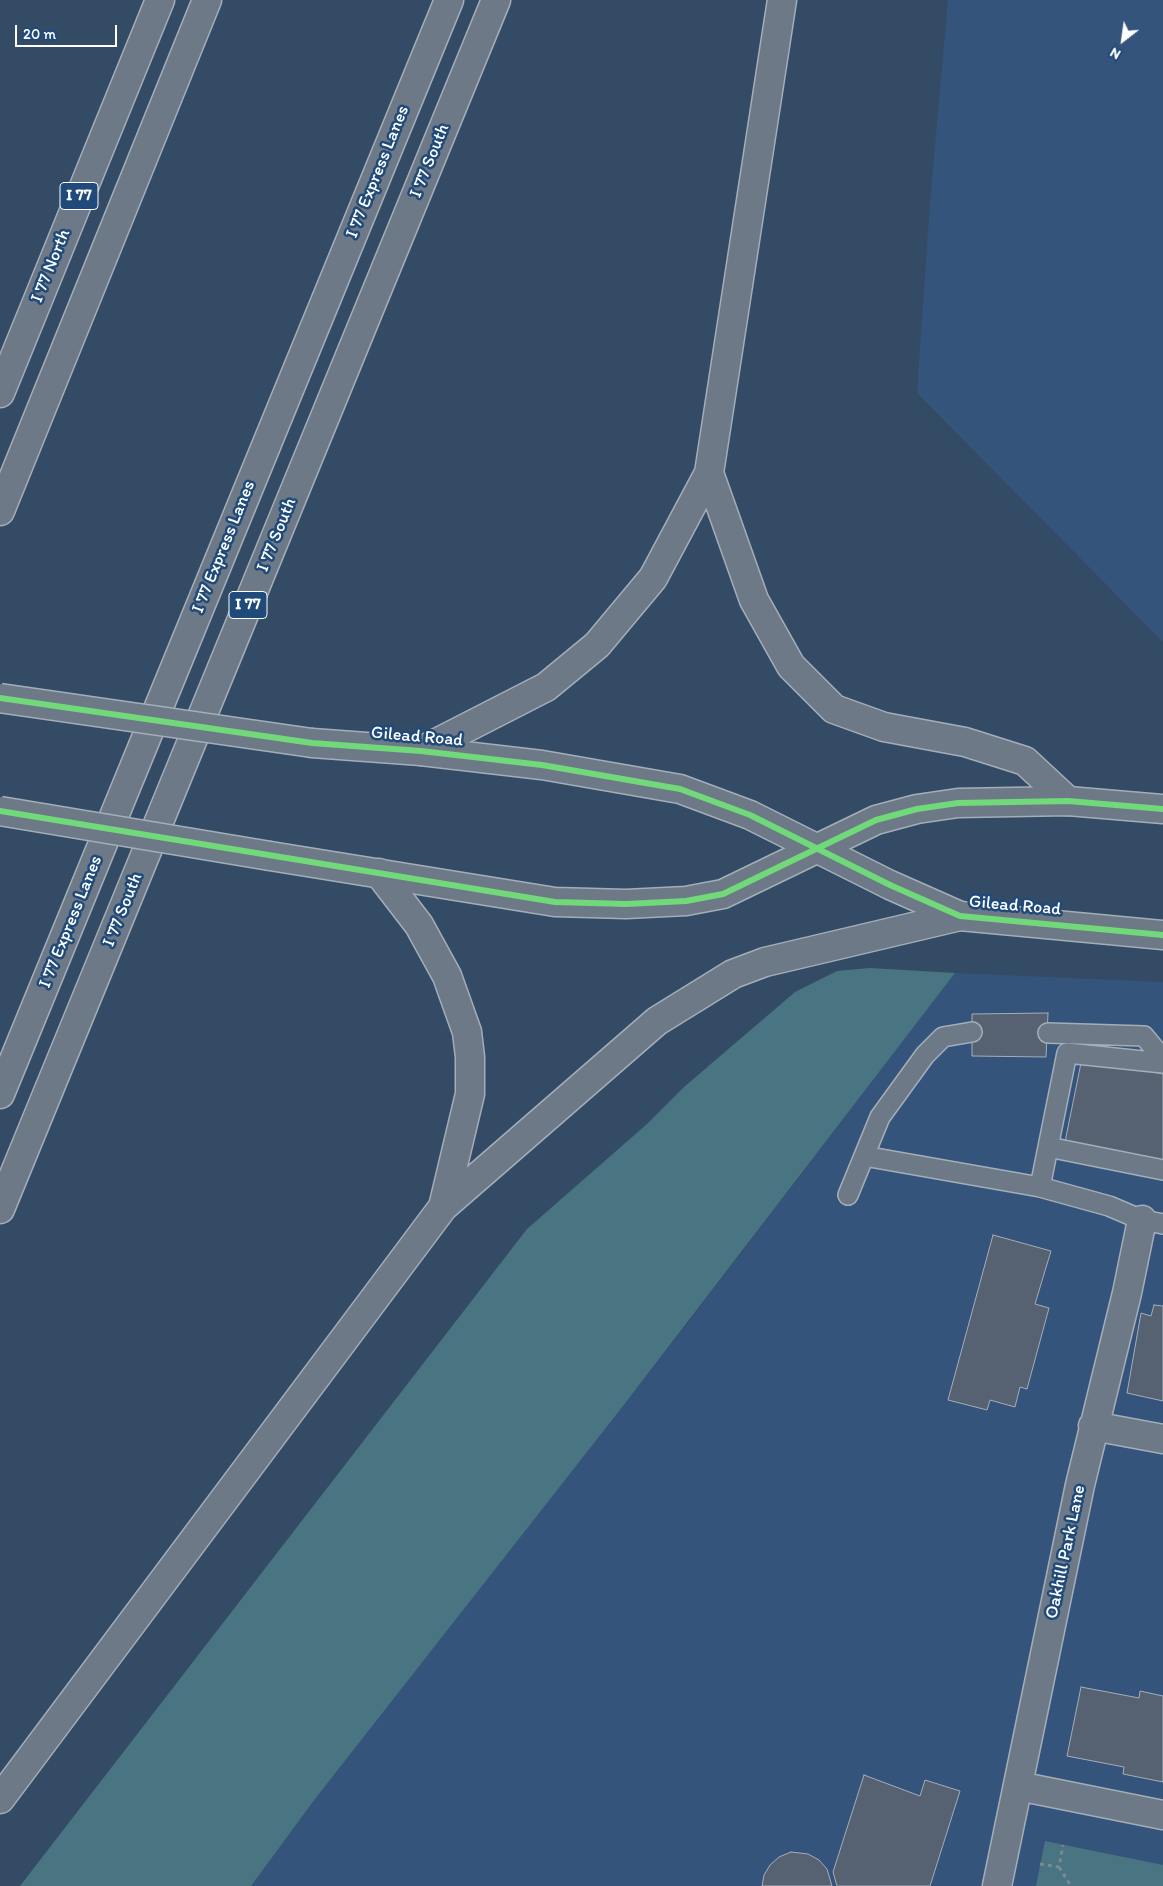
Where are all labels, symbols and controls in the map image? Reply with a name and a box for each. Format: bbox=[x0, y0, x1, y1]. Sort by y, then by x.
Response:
scale bar bbox=[18, 15, 120, 47]
north arrow bbox=[1098, 15, 1148, 65]
text: 20 m bbox=[23, 25, 56, 43]
text: N bbox=[1107, 44, 1124, 63]
street label: I 77 Express Lanes bbox=[342, 103, 414, 241]
street label: I 77 South bbox=[405, 121, 455, 201]
road number: I 77 bbox=[60, 182, 98, 210]
street label: I 77 North bbox=[26, 226, 76, 306]
street label: I 77 Express Lanes bbox=[188, 478, 260, 616]
street label: I 77 South bbox=[252, 495, 302, 575]
road number: I 77 bbox=[229, 592, 267, 618]
street label: Gilead Road bbox=[370, 722, 464, 752]
street label: I 77 Express Lanes bbox=[35, 853, 107, 991]
street label: I 77 South bbox=[98, 870, 148, 950]
street label: Gilead Road bbox=[968, 891, 1062, 921]
street label: Oakhill Park Lane bbox=[1041, 1483, 1091, 1621]

